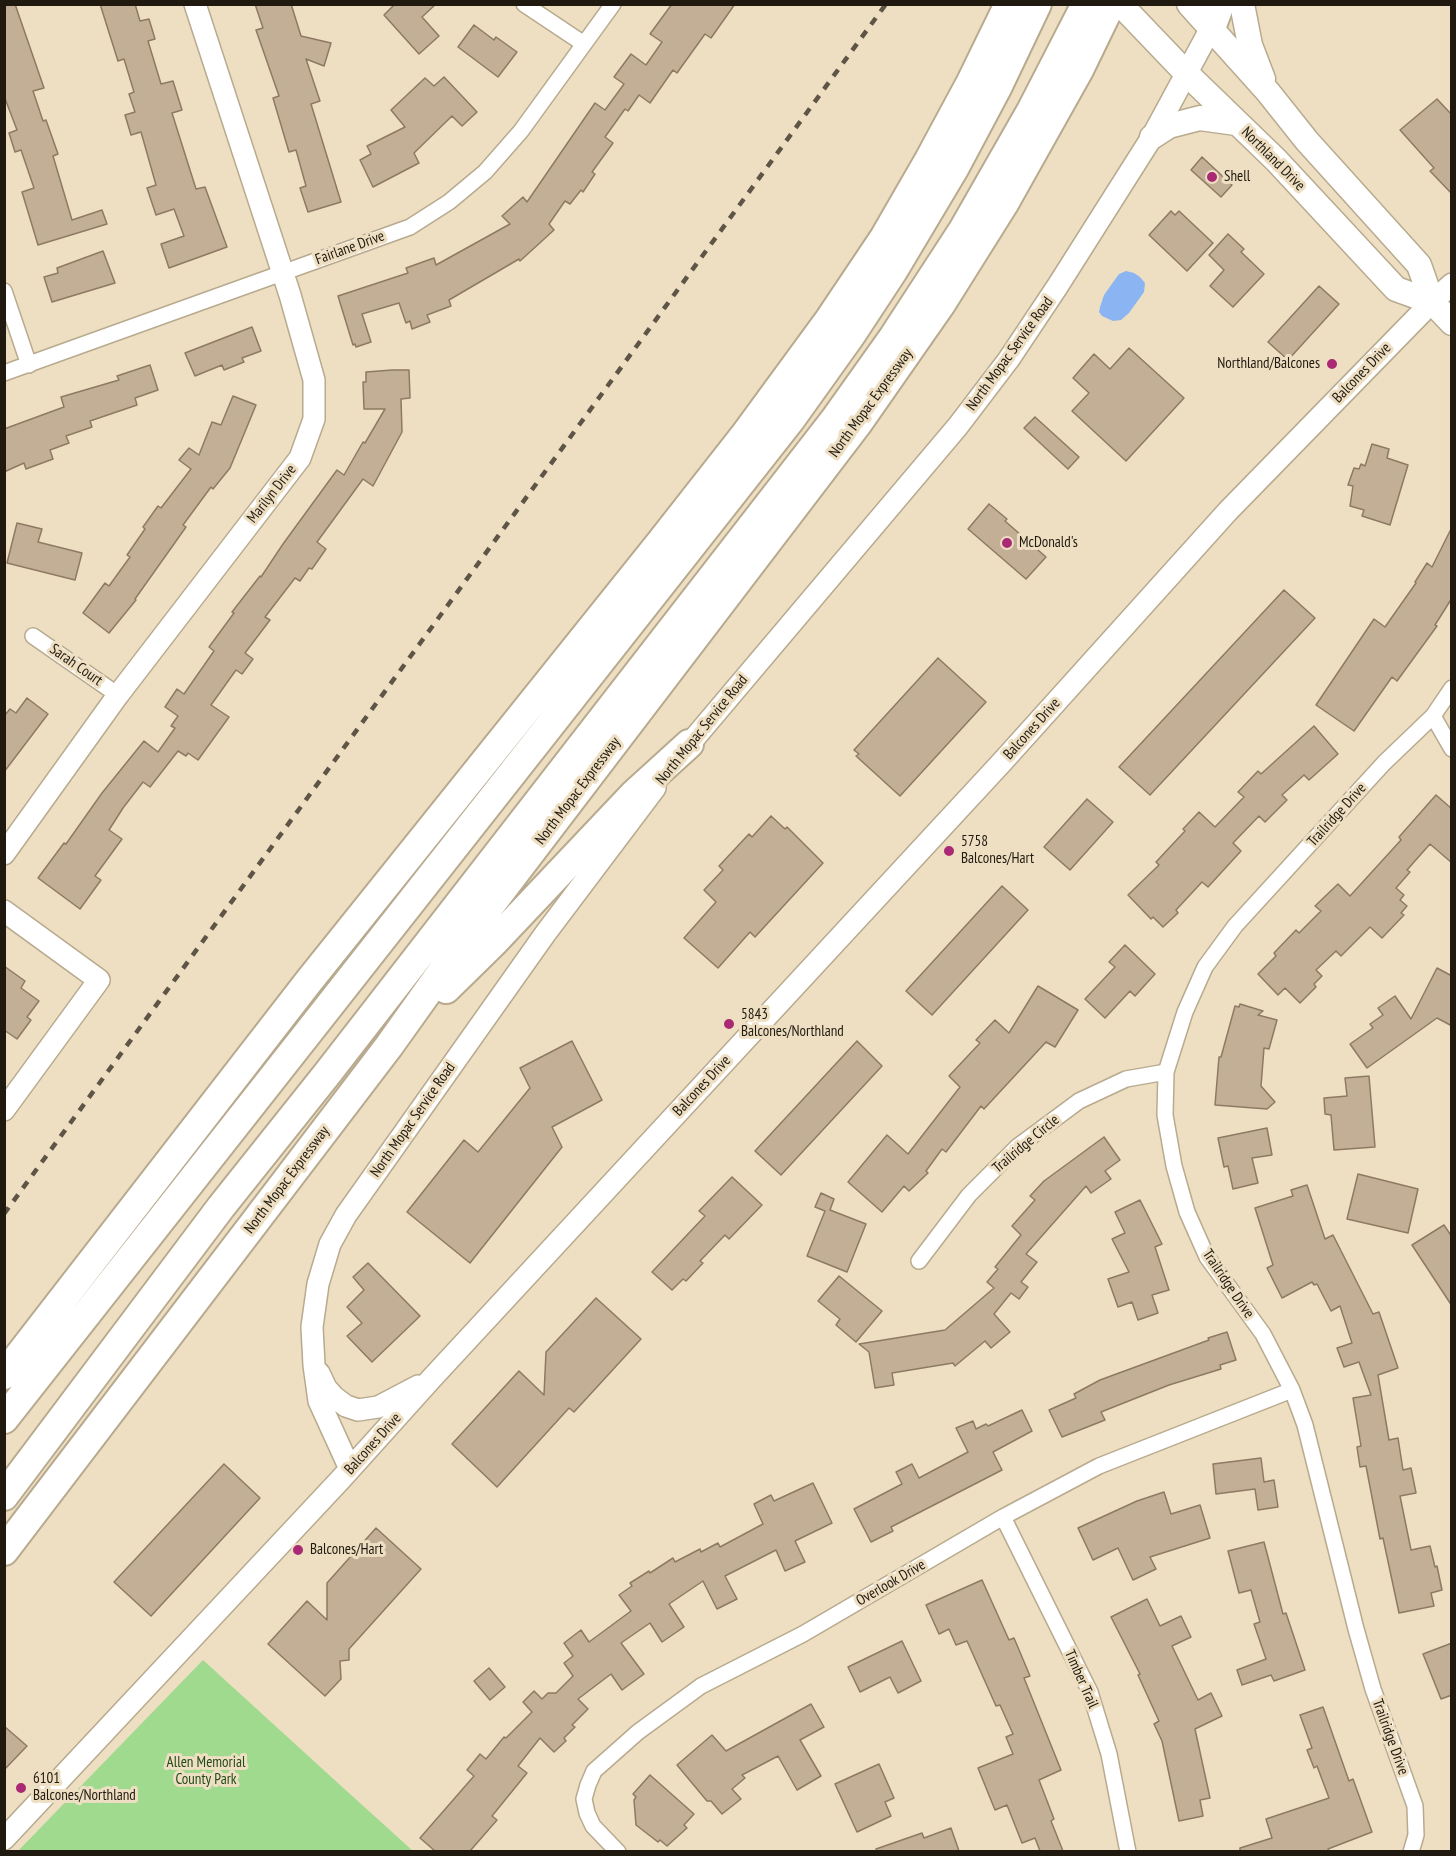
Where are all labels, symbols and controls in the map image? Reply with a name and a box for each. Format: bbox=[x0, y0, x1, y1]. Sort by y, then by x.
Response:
street label: Northland Drive bbox=[1237, 123, 1309, 195]
place label: Shell bbox=[1224, 168, 1250, 186]
marker: Shell bbox=[1205, 170, 1219, 184]
street label: Fairlane Drive bbox=[313, 227, 387, 269]
street label: North Mopac Service Road bbox=[963, 294, 1057, 414]
street label: Balcones Drive bbox=[1329, 339, 1395, 407]
street label: North Mopac Expressway bbox=[825, 345, 917, 461]
place label: Northland/Balcones bbox=[1217, 355, 1320, 373]
marker: Northland/Balcones bbox=[1325, 357, 1339, 371]
street label: Marilyn Drive bbox=[244, 461, 300, 527]
place label: McDonald's bbox=[1019, 534, 1078, 552]
marker: McDonald's bbox=[1000, 536, 1014, 550]
street label: Sarah Court bbox=[46, 640, 106, 690]
street label: North Mopac Service Road bbox=[652, 672, 752, 788]
street label: Balcones Drive bbox=[1000, 695, 1064, 763]
street label: North Mopac Expressway bbox=[532, 734, 624, 848]
street label: Trailridge Drive bbox=[1304, 780, 1370, 850]
place label: 5758 Balcones/Hart bbox=[961, 833, 1034, 868]
marker: 5758 Balcones/Hart bbox=[942, 844, 956, 858]
place label: 5843 Balcones/Northland bbox=[741, 1006, 844, 1041]
marker: 5843 Balcones/Northland bbox=[722, 1017, 736, 1031]
street label: Balcones Drive bbox=[669, 1052, 735, 1120]
street label: North Mopac Service Road bbox=[367, 1059, 459, 1181]
street label: Trailridge Circle bbox=[989, 1111, 1063, 1177]
street label: North Mopac Expressway bbox=[241, 1123, 333, 1237]
street label: Trailridge Drive bbox=[1198, 1246, 1258, 1322]
street label: Balcones Drive bbox=[341, 1410, 405, 1478]
place label: Balcones/Hart bbox=[310, 1541, 383, 1559]
marker: Balcones/Hart bbox=[291, 1543, 305, 1557]
street label: Overlook Drive bbox=[853, 1556, 929, 1610]
street label: Timber Trail bbox=[1060, 1647, 1102, 1711]
street label: Trailridge Drive bbox=[1368, 1697, 1412, 1777]
park label: Allen Memorial County Park bbox=[167, 1754, 245, 1789]
place label: 6101 Balcones/Northland bbox=[33, 1770, 136, 1805]
marker: 6101 Balcones/Northland bbox=[14, 1781, 28, 1795]

